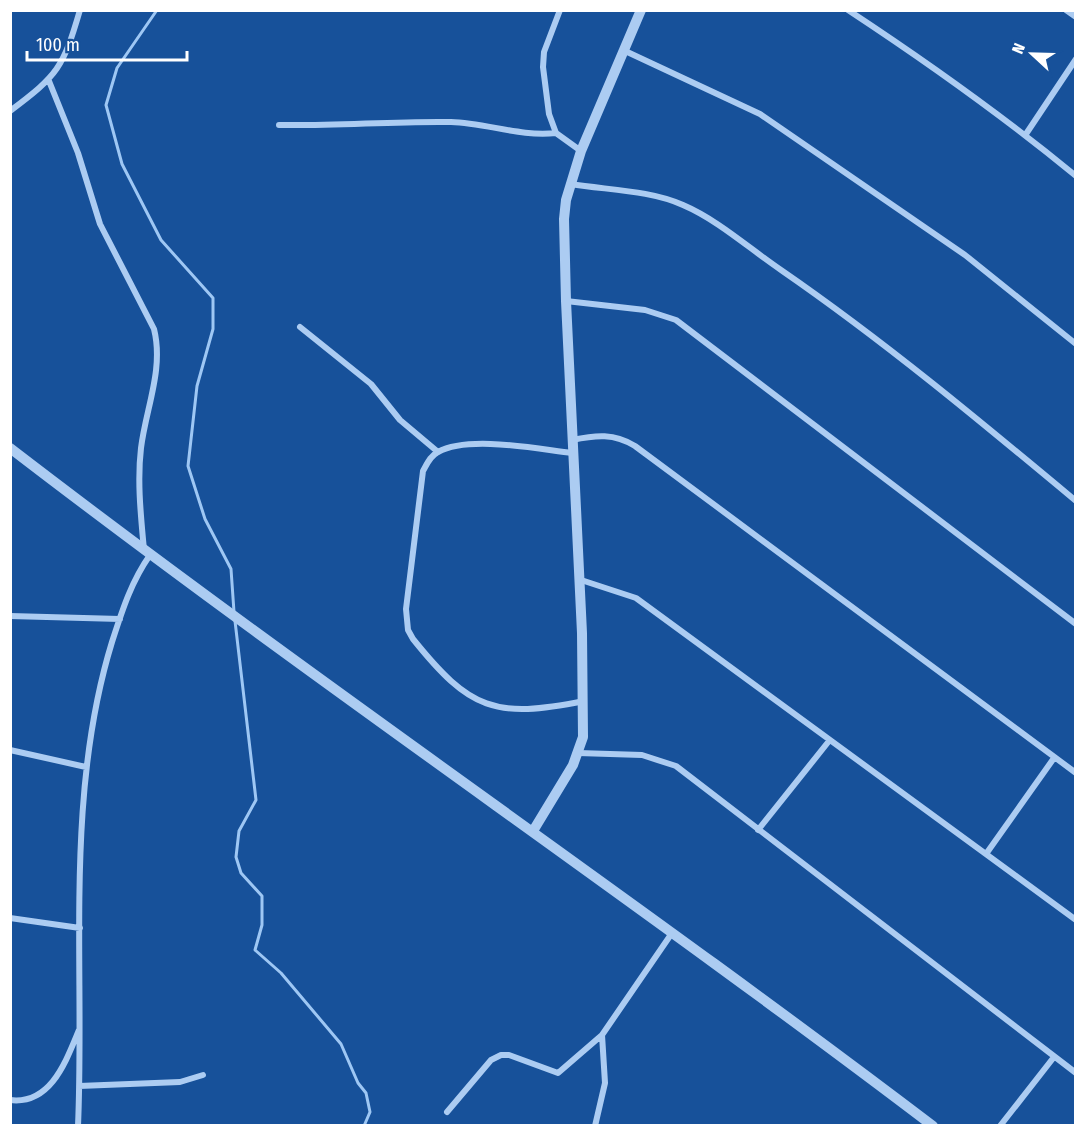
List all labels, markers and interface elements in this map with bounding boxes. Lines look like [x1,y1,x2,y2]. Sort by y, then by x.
scale bar [27,24,188,62]
north arrow [1002,24,1062,84]
text: 100 m [36,34,80,56]
text: N [1008,41,1029,57]

